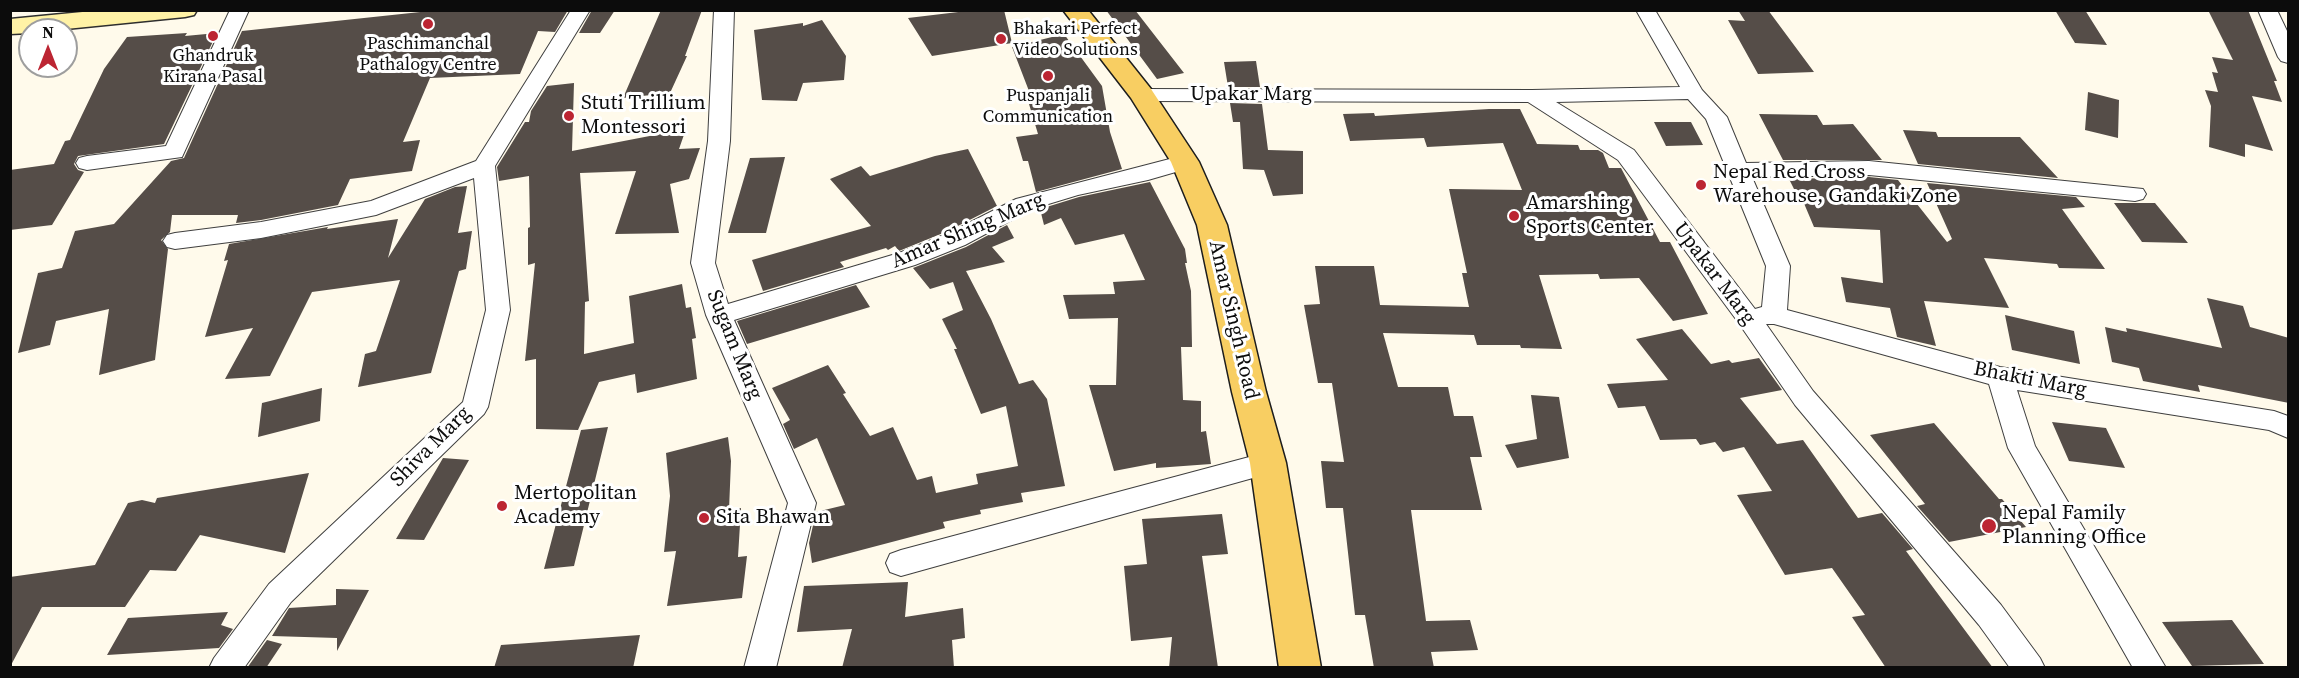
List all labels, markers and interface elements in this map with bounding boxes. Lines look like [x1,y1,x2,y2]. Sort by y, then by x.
marker: Paschimanchal Pathalogy Centre [421,17,435,31]
north arrow [18,18,78,78]
place label: Bhakari Perfect Video Solutions [1013,18,1138,60]
text: N [42,21,54,43]
marker: Ghandruk Kirana Pasal [206,29,220,43]
marker: Bhakari Perfect Video Solutions [994,32,1008,46]
place label: Paschimanchal Pathalogy Centre [359,33,497,76]
place label: Ghandruk Kirana Pasal [163,45,263,88]
marker: Puspanjali Communication [1041,69,1055,83]
street label: Upakar Marg [1190,82,1312,108]
place label: Puspanjali Communication [983,85,1113,128]
place label: Stuti Trillium Montessori [581,91,706,141]
marker: Stuti Trillium Montessori [562,109,576,123]
place label: Nepal Red Cross Warehouse, Gandaki Zone [1713,160,1957,210]
marker: Nepal Red Cross Warehouse, Gandaki Zone [1694,178,1708,192]
street label: Amar Shing Marg [888,187,1048,275]
place label: Amarshing Sports Center [1526,191,1653,241]
marker: Amarshing Sports Center [1507,209,1521,223]
street label: Upakar Marg [1667,218,1761,330]
street label: Amar Singh Road [1202,238,1264,402]
street label: Sugam Marg [701,286,767,404]
street label: Bhakti Marg [1971,357,2089,403]
street label: Shiva Marg [385,401,477,493]
place label: Mertopolitan Academy [514,481,637,531]
marker: Mertopolitan Academy [495,499,509,513]
place label: Nepal Family Planning Office [2002,501,2146,551]
place label: Sita Bhawan [716,505,830,531]
marker: Sita Bhawan [697,511,711,525]
marker: Nepal Family Planning Office [1980,517,1998,535]

